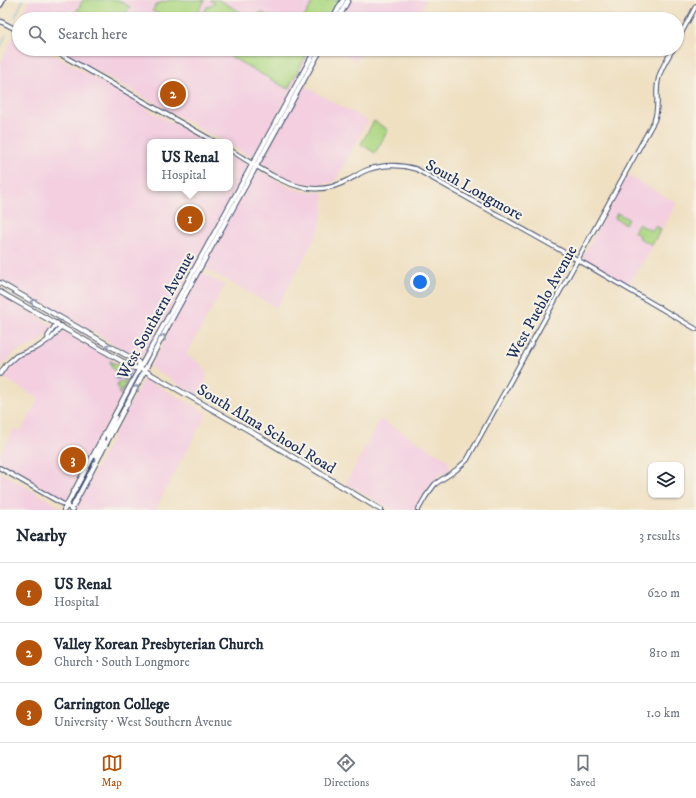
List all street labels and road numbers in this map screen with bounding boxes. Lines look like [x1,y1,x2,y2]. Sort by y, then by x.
street label: South Longmore [422,155,527,225]
street label: West Pueblo Avenue [502,242,582,364]
street label: West Southern Avenue [112,248,199,383]
street label: South Alma School Road [193,379,340,478]

